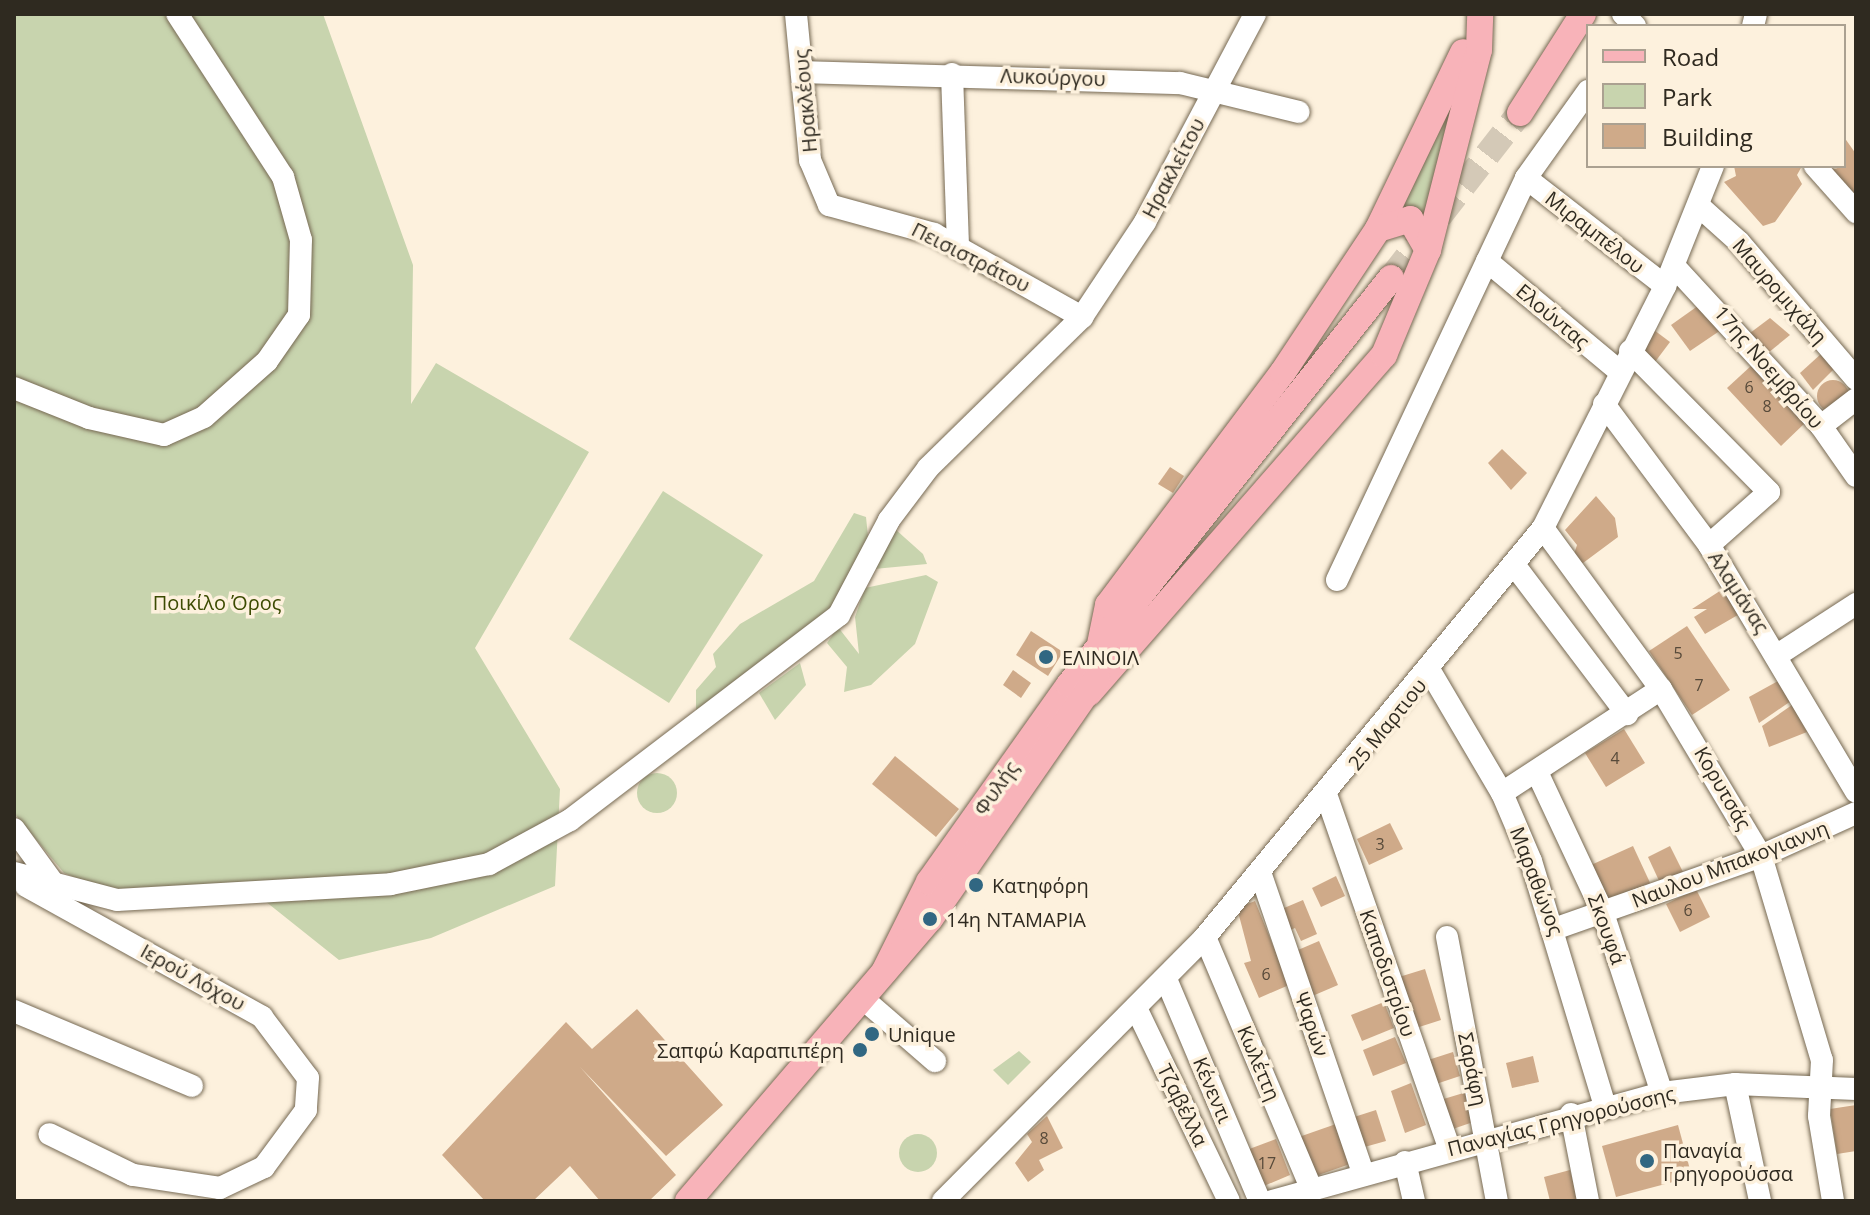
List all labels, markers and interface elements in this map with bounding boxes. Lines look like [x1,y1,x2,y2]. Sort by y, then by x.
legend [1586,24,1846,168]
text: Road [1662,40,1719,73]
street label: Ηρακλέους [789,48,821,154]
street label: Λυκούργου [1000,63,1106,91]
text: Park [1662,80,1712,113]
street label: Ηρακλείτου [1137,114,1209,222]
text: Building [1662,120,1753,153]
street label: Μιραμπέλου [1541,186,1649,278]
street label: Πεισιστράτου [908,217,1034,297]
street label: Μαυρομιχάλη [1728,233,1832,349]
street label: Ελούντας [1512,278,1594,354]
street label: 17ης Νοεμβρίου [1709,301,1829,433]
house number: 6 [1744,377,1754,397]
house number: 8 [1762,396,1772,416]
street label: Αλαμάνας [1704,547,1774,637]
park label: Ποικίλο Όρος [153,590,281,614]
house number: 5 [1673,643,1683,663]
place label: ΕΛΙΝΟΙΛ [1062,645,1139,669]
marker: ΕΛΙΝΟΙΛ [1037,648,1055,666]
street label: 25 Μαρτιου [1343,673,1431,775]
house number: 7 [1694,675,1704,695]
street label: Κορυτσάς [1690,742,1756,834]
house number: 4 [1610,748,1620,768]
street label: Φυλής [969,756,1023,820]
street label: Ναυλου Μπακογιαννη [1628,815,1832,913]
street label: Μαραθώνος [1505,823,1569,939]
house number: 3 [1375,834,1385,854]
place label: Κατηφόρη [992,873,1089,897]
marker: Κατηφόρη [967,876,985,894]
street label: Σκουφά [1583,891,1631,967]
house number: 6 [1683,900,1693,920]
street label: Καποδιστρίου [1355,906,1421,1040]
place label: 14η ΝΤΑΜΑΡΙΑ [946,907,1086,931]
marker: 14η ΝΤΑΜΑΡΙΑ [921,910,939,928]
street label: Ιερού Λόχου [137,938,249,1016]
house number: 6 [1261,964,1271,984]
street label: Ψαρών [1290,989,1334,1059]
place label: Unique [888,1022,956,1046]
street label: Κωλέττη [1232,1022,1286,1104]
marker: Unique [863,1025,881,1043]
street label: Σαράφη [1454,1030,1492,1108]
place label: Σαπφώ Καραπιπέρη [657,1038,844,1062]
marker: Σαπφώ Καραπιπέρη [851,1041,869,1059]
street label: Κένεντι [1188,1053,1238,1127]
street label: Τζαβέλλα [1153,1060,1213,1150]
street label: Παναγίας Γρηγορούσσης [1445,1081,1677,1161]
house number: 8 [1039,1128,1049,1148]
place label: Παναγία Γρηγορούσσα [1663,1138,1793,1185]
marker: Παναγία Γρηγορούσσα [1638,1152,1656,1170]
house number: 17 [1258,1153,1276,1173]

